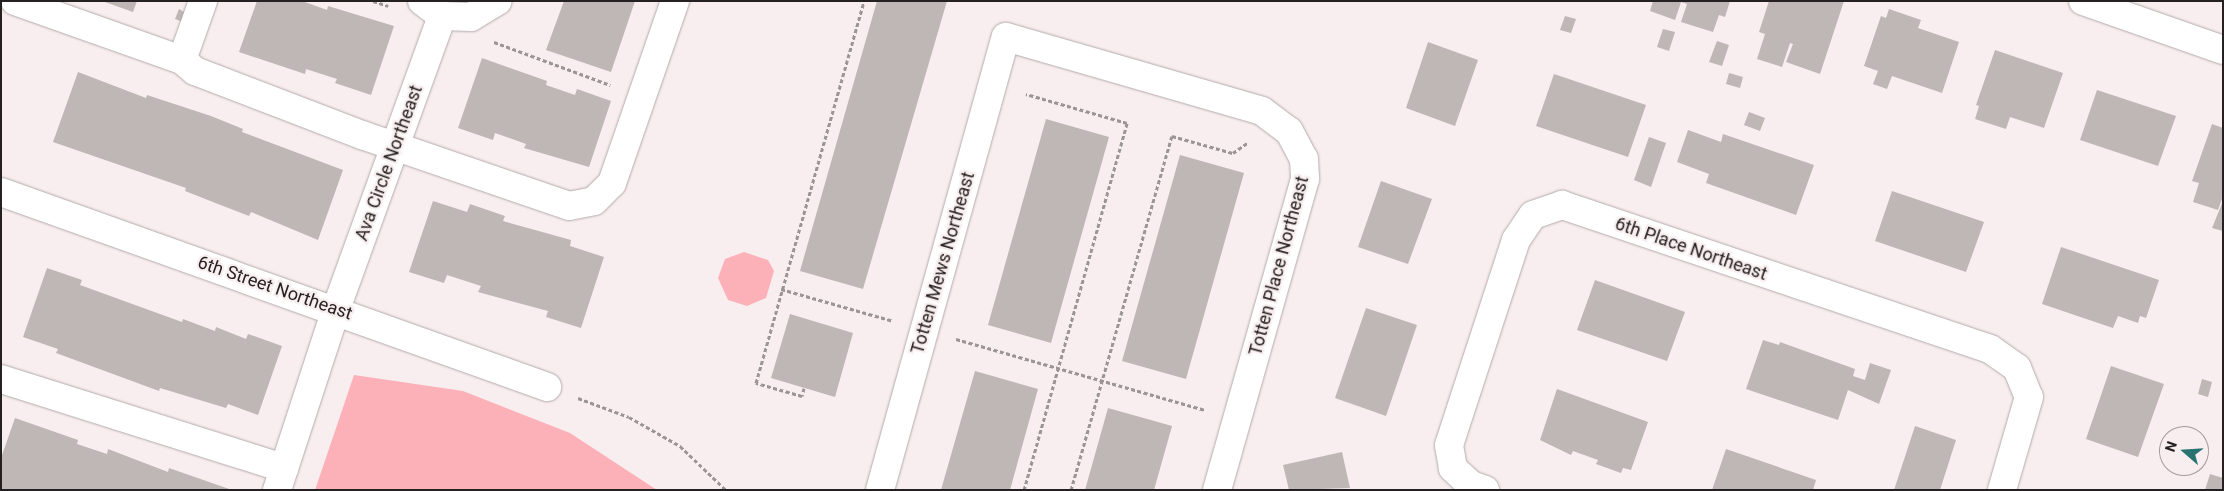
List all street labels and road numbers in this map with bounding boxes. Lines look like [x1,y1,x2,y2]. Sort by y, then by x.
street label: Ava Circle Northeast [351,82,427,244]
street label: Totten Mews Northeast [907,169,979,357]
street label: Totten Place Northeast [1245,174,1313,358]
street label: 6th Place Northeast [1612,213,1770,285]
street label: 6th Street Northeast [195,251,355,325]

